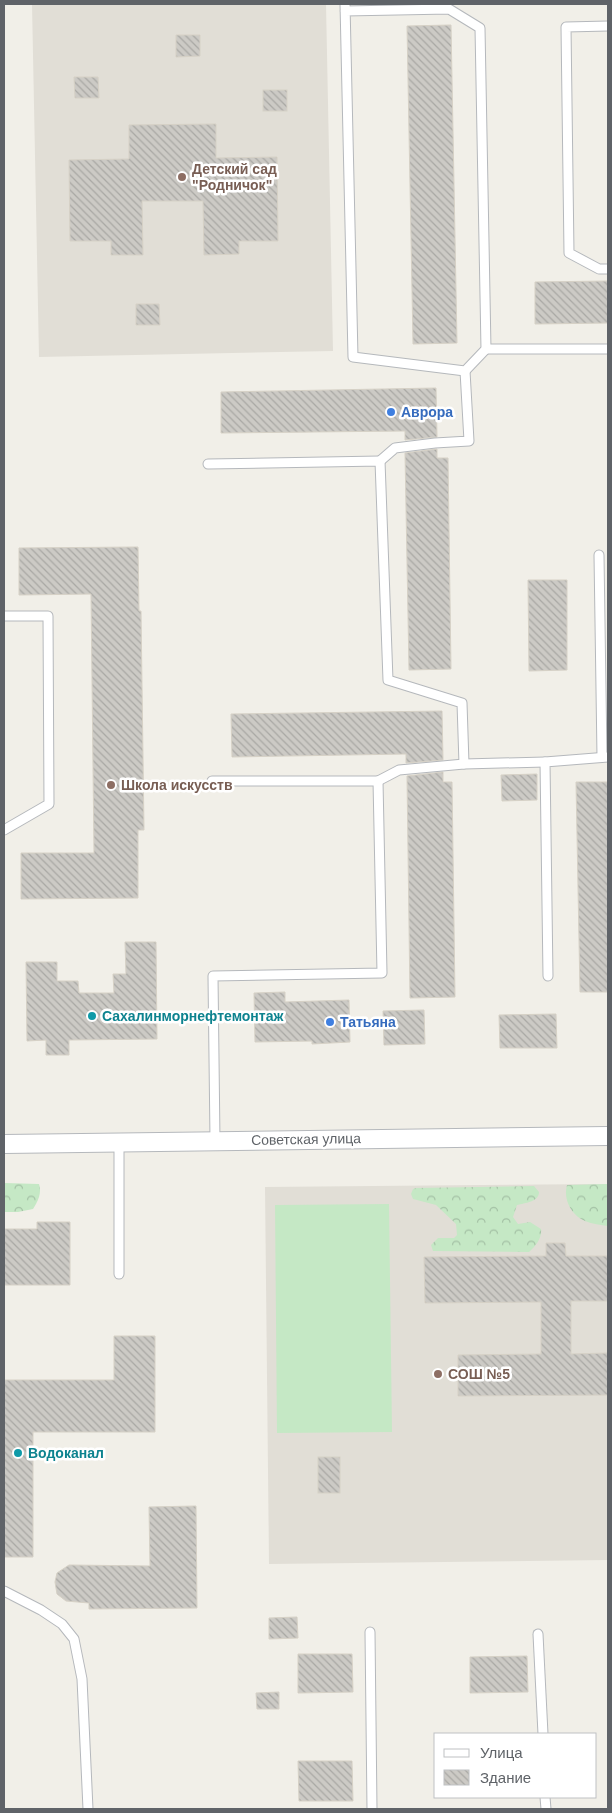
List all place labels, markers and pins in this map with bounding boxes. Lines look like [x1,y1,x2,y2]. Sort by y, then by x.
place label: Детский сад "Родничок" [192,161,277,193]
marker: Детский сад "Родничок" [176,171,188,183]
place label: Аврора [401,404,453,420]
marker: Аврора [385,406,397,418]
place label: Школа искусств [121,777,233,793]
marker: Школа искусств [105,779,117,791]
place label: Сахалинморнефтемонтаж [102,1008,284,1024]
marker: Сахалинморнефтемонтаж [86,1010,98,1022]
place label: Татьяна [340,1014,396,1030]
marker: Татьяна [324,1016,336,1028]
place label: СОШ №5 [448,1366,510,1382]
marker: СОШ №5 [432,1368,444,1380]
place label: Водоканал [28,1445,104,1461]
marker: Водоканал [12,1447,24,1459]

